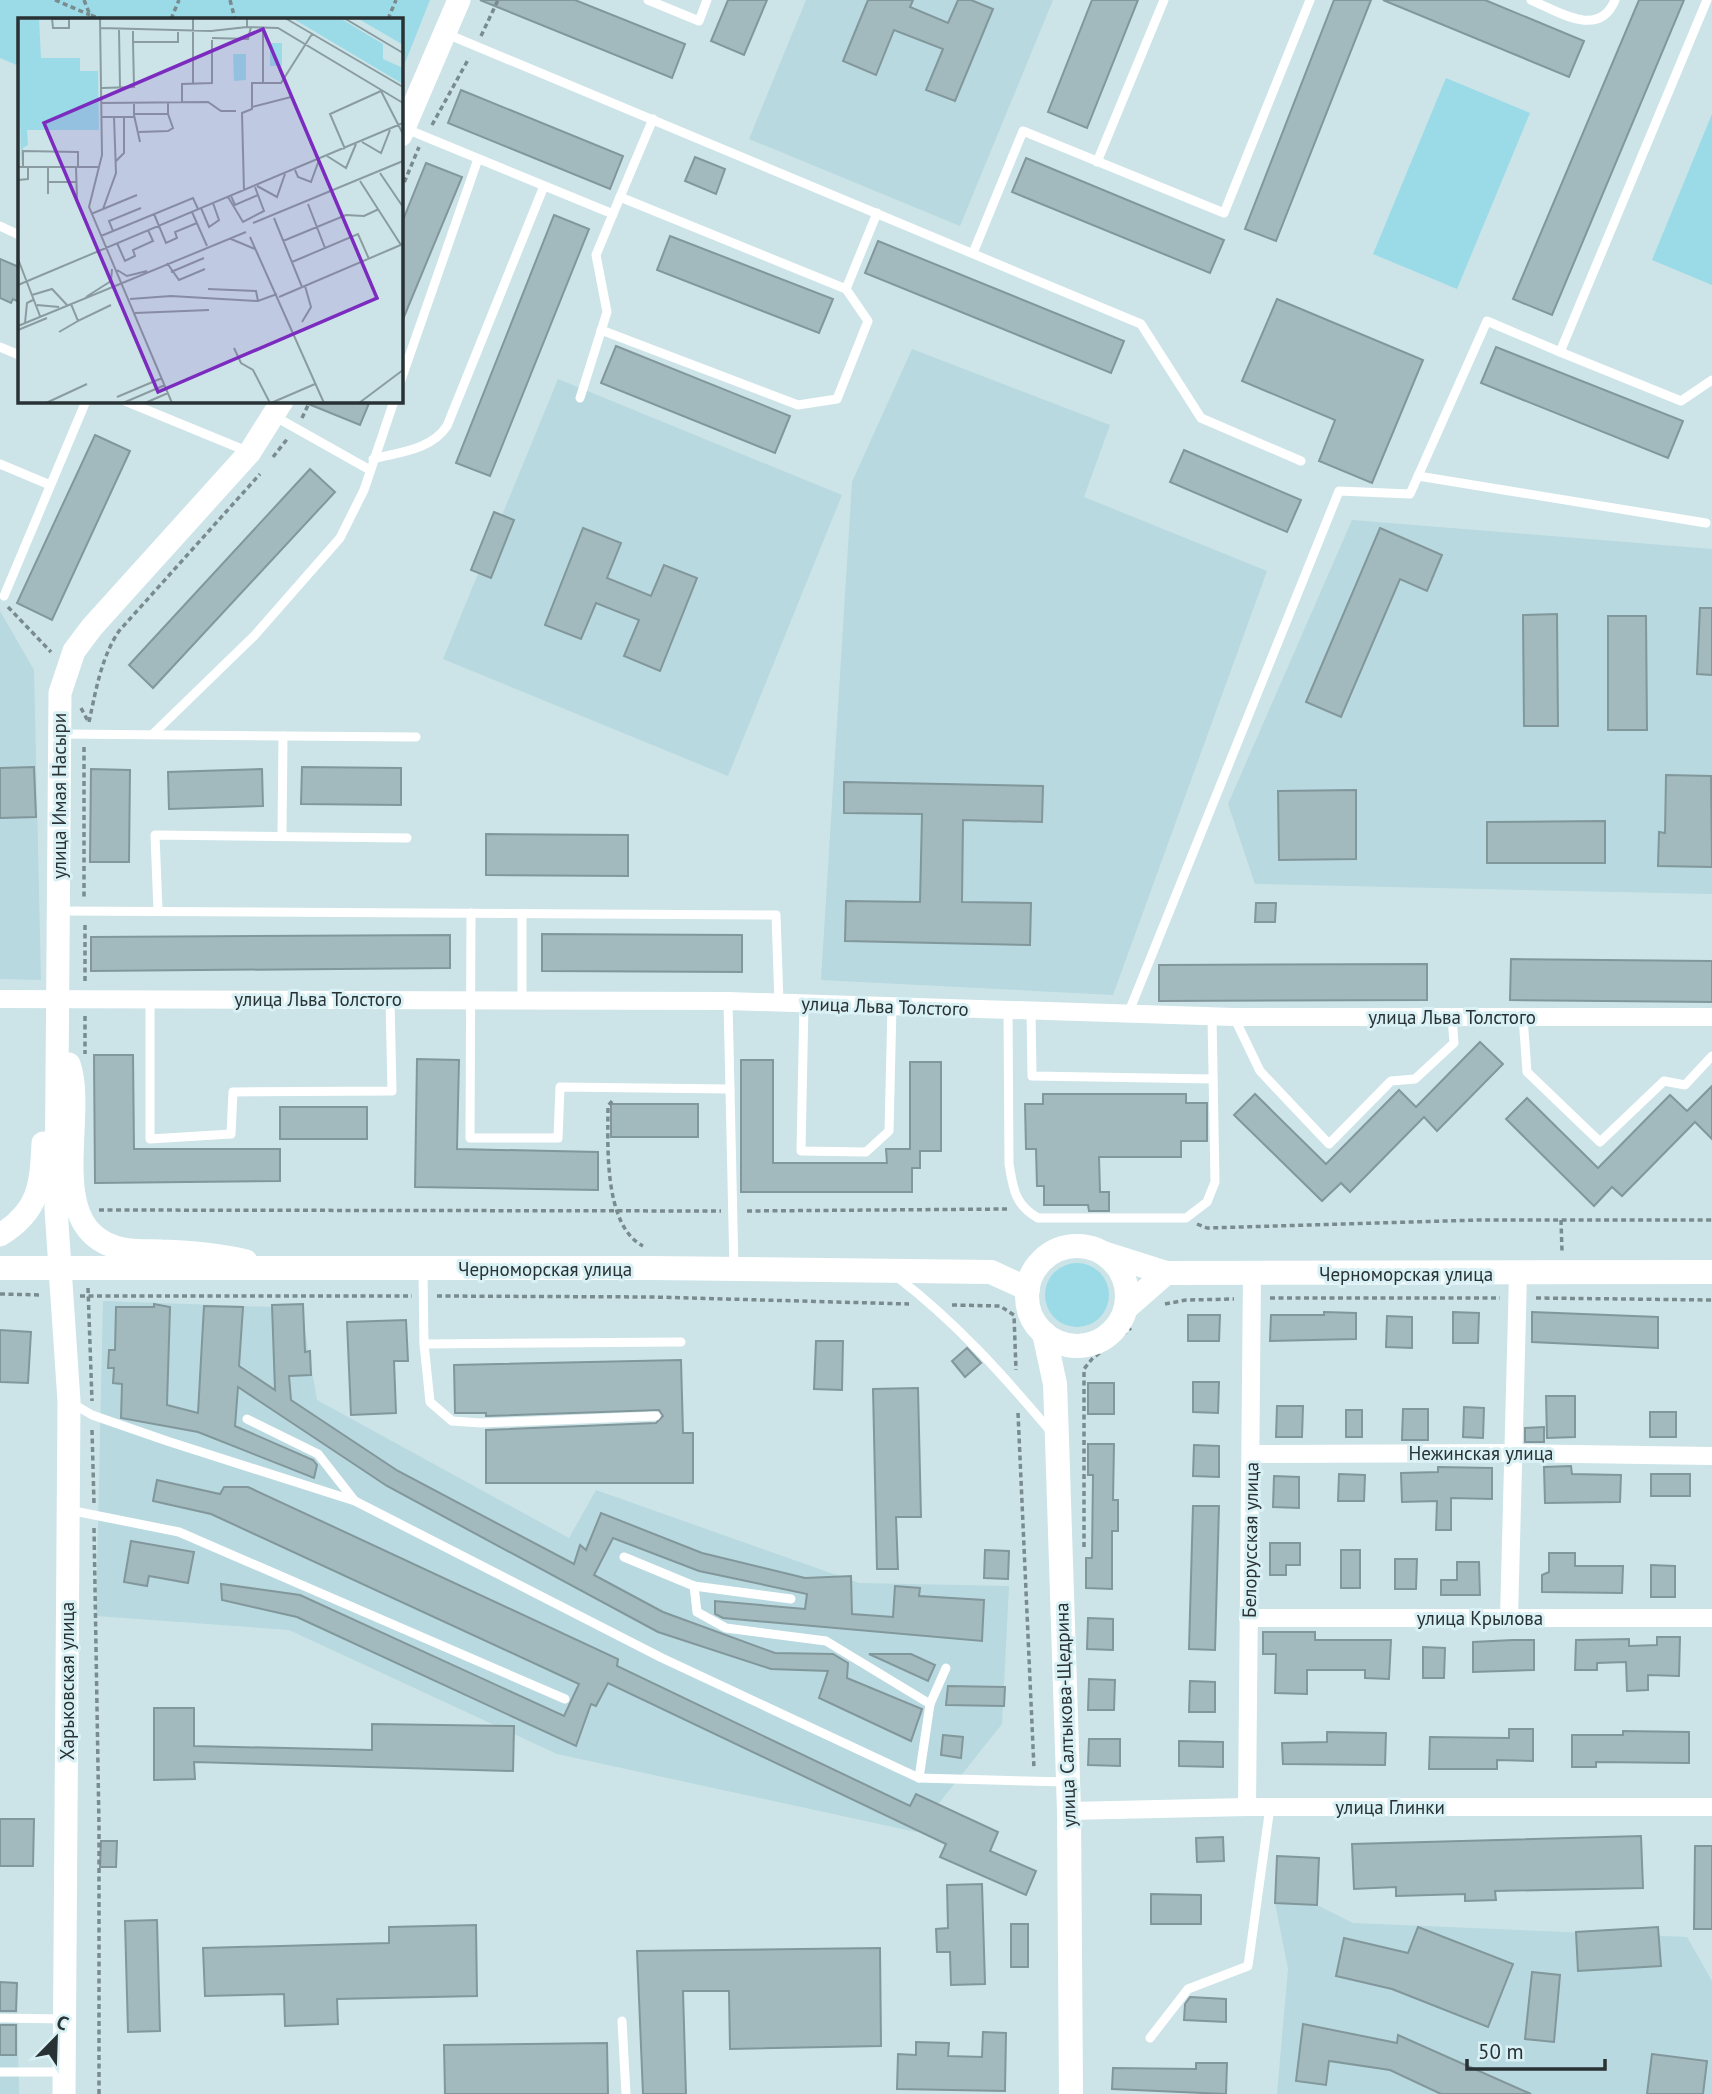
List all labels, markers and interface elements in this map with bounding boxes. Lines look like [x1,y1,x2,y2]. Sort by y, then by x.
inset map [18,18,402,402]
street label: улица Имая Насыри [47,713,71,879]
street label: улица Льва Толстого [234,987,402,1011]
street label: улица Льва Толстого [801,991,969,1021]
street label: улица Льва Толстого [1368,1005,1536,1029]
street label: Черноморская улица [458,1257,632,1281]
street label: Черноморская улица [1319,1262,1493,1286]
street label: Нежинская улица [1409,1441,1554,1465]
street label: Белорусская улица [1237,1462,1263,1618]
street label: Харьковская улица [55,1602,79,1760]
street label: улица Салтыкова-Щедрина [1049,1602,1081,1828]
street label: улица Крылова [1417,1606,1543,1630]
street label: улица Глинки [1335,1795,1445,1819]
north arrow [21,2003,91,2073]
text: С [53,2009,73,2036]
scale bar [1467,2028,1605,2072]
text: 50 m [1478,2038,1524,2065]

